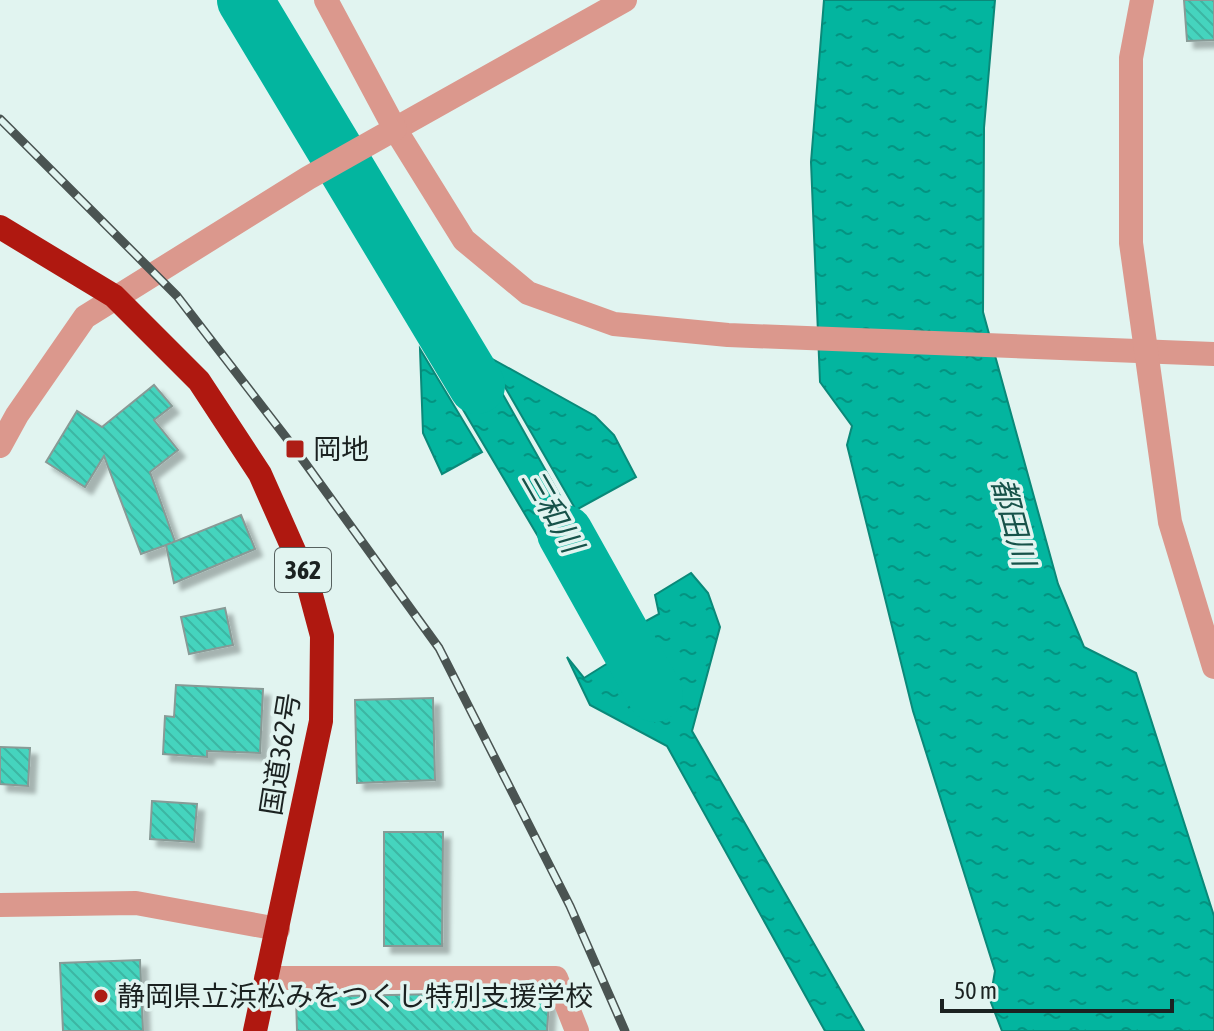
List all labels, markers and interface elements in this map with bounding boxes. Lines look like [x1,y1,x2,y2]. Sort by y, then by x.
place label: 岡地 [313,433,369,465]
marker: 岡地 [284,438,306,460]
water label: 三和川 [516,463,592,561]
water label: 都田川 [986,474,1043,573]
road number: 362 [275,548,331,592]
street label: 国道362号 [255,691,305,817]
scale bar [942,963,1172,1013]
text: 50 m [954,977,997,1004]
place label: 静岡県立浜松みをつくし特別支援学校 [117,980,593,1012]
marker: 静岡県立浜松みをつくし特別支援学校 [92,987,110,1005]

